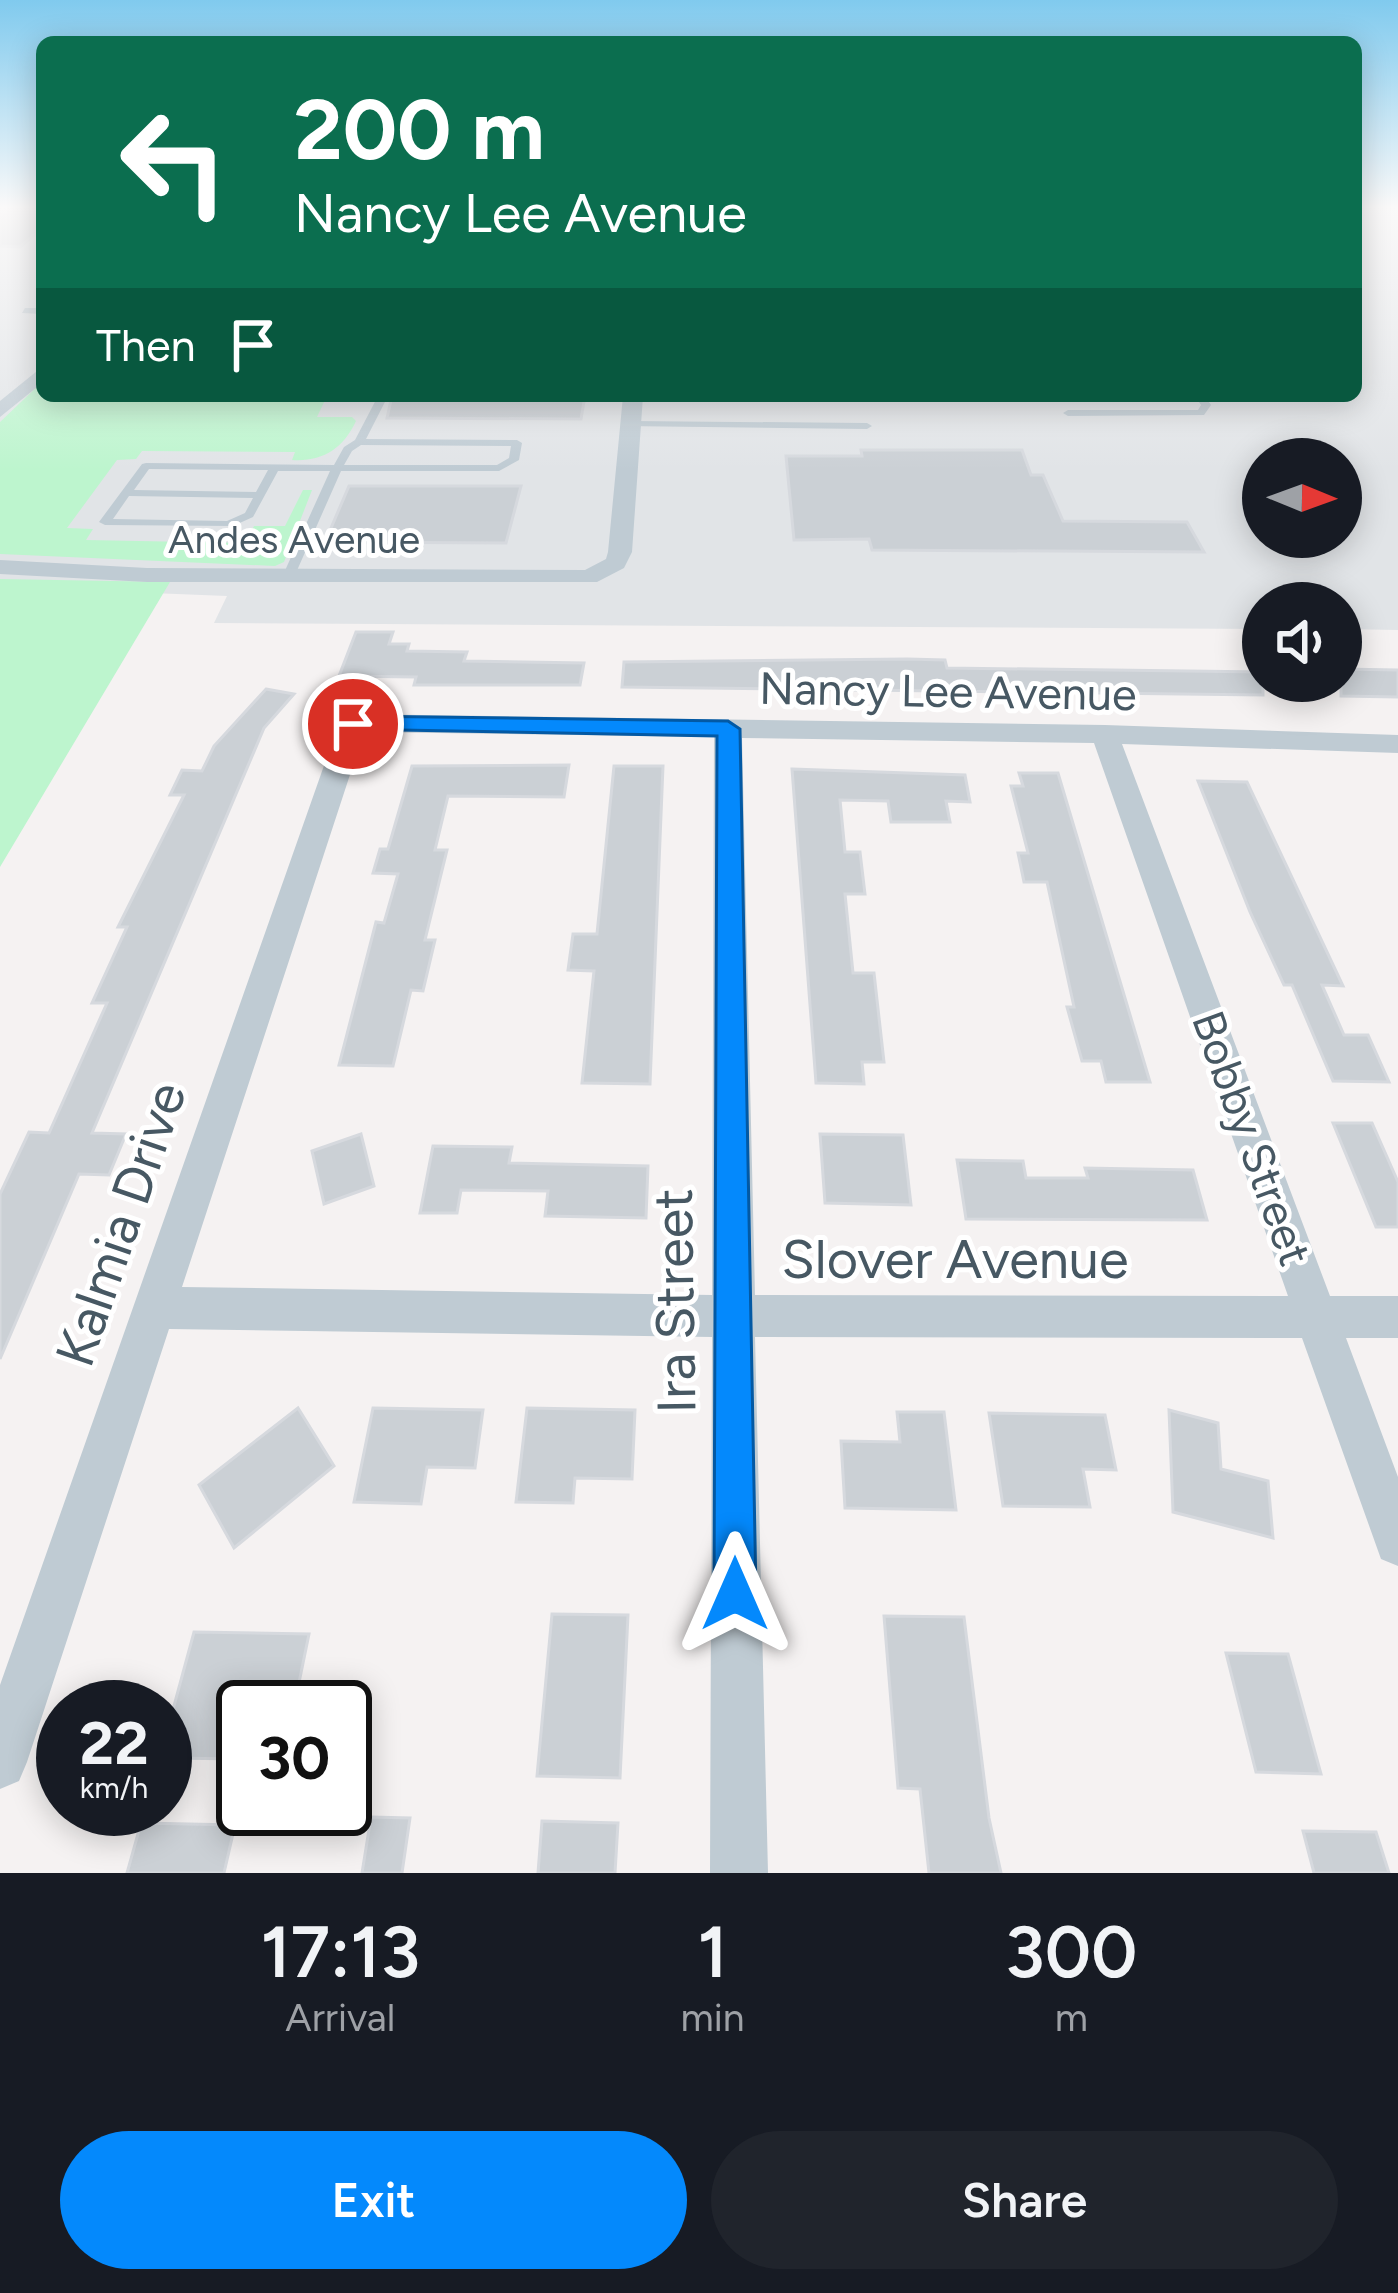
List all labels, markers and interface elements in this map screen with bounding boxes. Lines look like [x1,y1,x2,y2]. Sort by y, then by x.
text: 200 m [294,79,545,180]
icon: left [96,84,252,240]
text: Nancy Lee Avenue [294,181,747,246]
icon: arrive [220,312,286,378]
text: Then [96,318,196,372]
north arrow [1242,438,1362,558]
map controls [1242,438,1362,702]
street label: Andes Avenue [168,516,420,563]
button: sound [1242,582,1362,702]
street label: Nancy Lee Avenue [759,661,1137,721]
pin [302,673,404,775]
icon: arrive [320,691,386,757]
street label: Bobby Street [1181,1004,1323,1272]
street label: Kalmia Drive [42,1073,200,1375]
street label: Ira Street [641,1188,709,1414]
street label: Slover Avenue [782,1227,1128,1292]
position arrow [672,1531,798,1657]
speed limit sign: 30 [216,1680,372,1836]
text: 22 [79,1707,149,1779]
text: km/h [80,1769,148,1806]
text: 17:13 [260,1909,420,1995]
text: 1 [698,1909,728,1995]
text: 300 [1005,1909,1138,1995]
text: Arrival [285,1994,395,2041]
text: min [681,1994,745,2041]
text: m [1055,1994,1088,2041]
button: Exit [60,2131,687,2269]
button: Share [711,2131,1338,2269]

